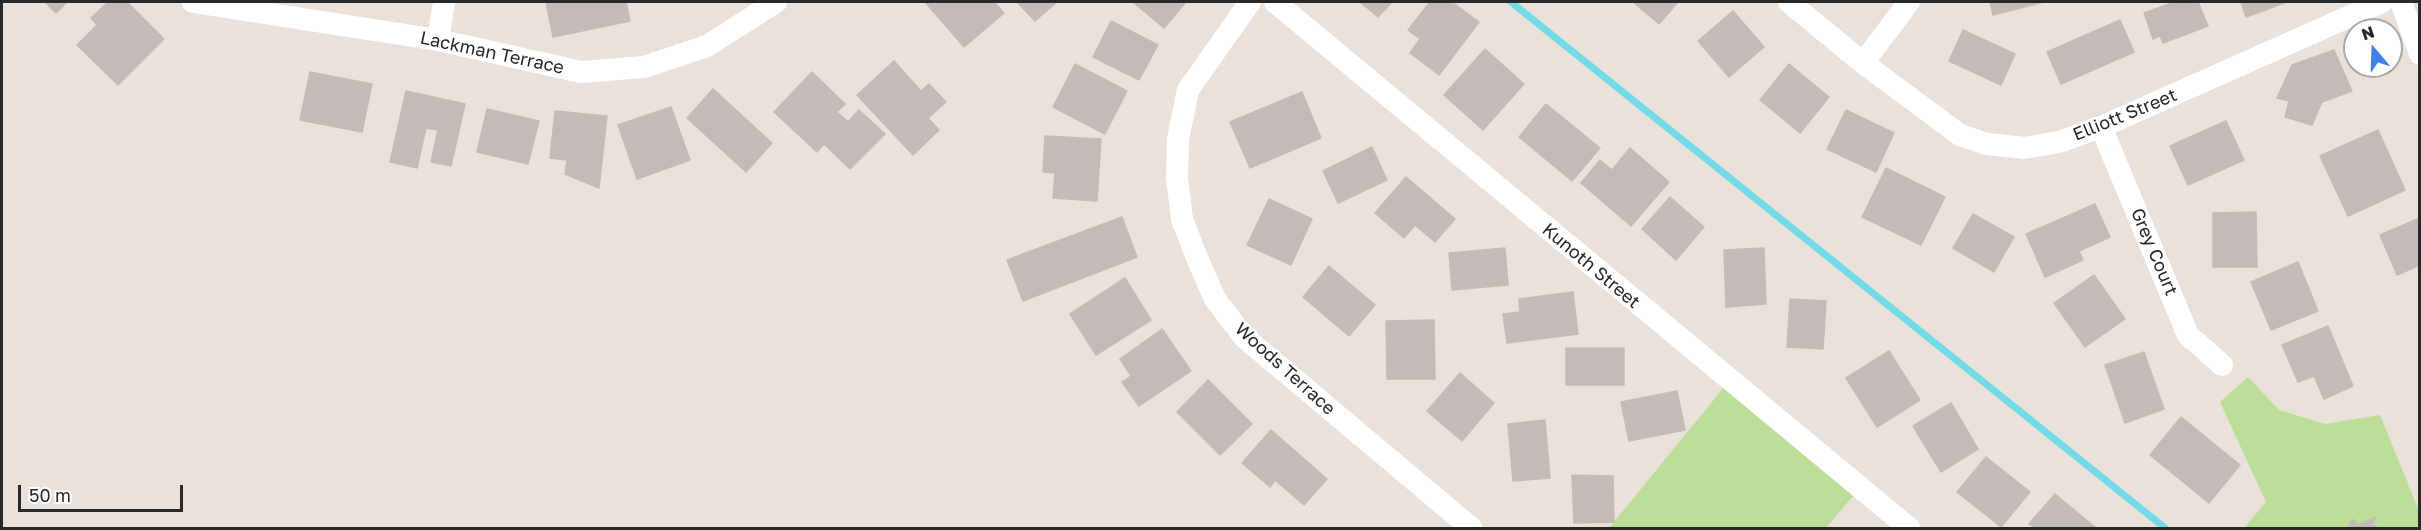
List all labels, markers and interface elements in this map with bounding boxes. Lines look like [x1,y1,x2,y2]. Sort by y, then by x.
north arrow [2343,18,2403,78]
text: N [2359,21,2377,44]
street label: Lackman Terrace [418,27,566,79]
street label: Elliott Street [2070,84,2180,146]
street label: Grey Court [2126,205,2182,299]
street label: Kunoth Street [1538,219,1644,313]
street label: Woods Terrace [1230,318,1340,420]
scale bar [21,473,186,511]
text: 50 m [29,484,71,506]

